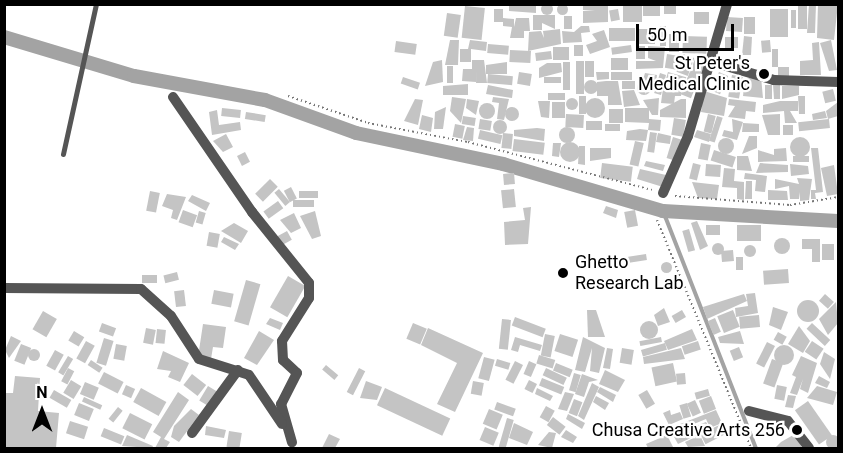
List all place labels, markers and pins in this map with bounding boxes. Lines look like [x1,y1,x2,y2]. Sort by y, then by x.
place label: St Peter's Medical Clinic [638,53,750,96]
marker: St Peter's Medical Clinic [755,65,773,83]
place label: Ghetto Research Lab [575,252,684,294]
marker: Ghetto Research Lab [556,266,570,280]
place label: Chusa Creative Arts 256 [592,419,785,441]
marker: Chusa Creative Arts 256 [790,423,804,437]

